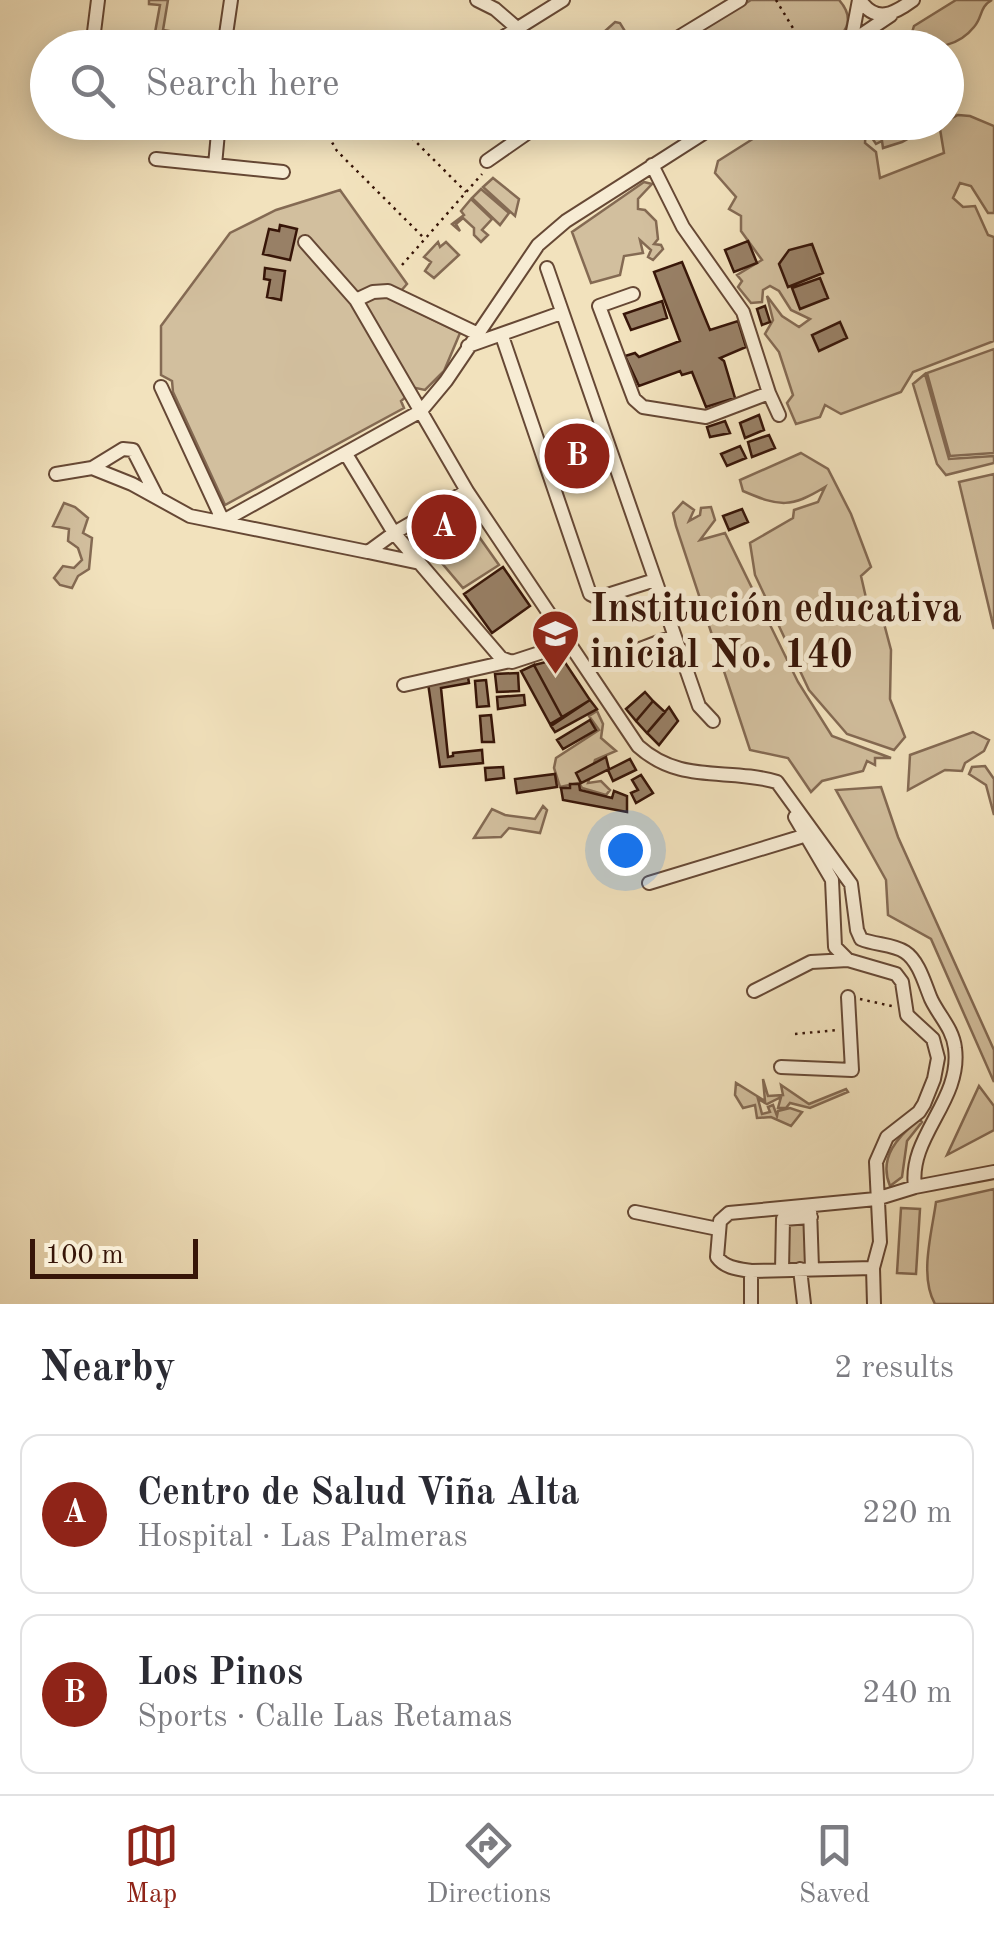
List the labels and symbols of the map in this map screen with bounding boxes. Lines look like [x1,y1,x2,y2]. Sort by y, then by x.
pin: B [544,418,610,494]
pin: A [412,490,476,564]
place label: Institución educativa inicial No. 140 [590,591,962,677]
school or university icon: Institución educativa inicial No. 140 [529,608,581,676]
your location [600,825,651,876]
scale bar [30,1234,198,1278]

